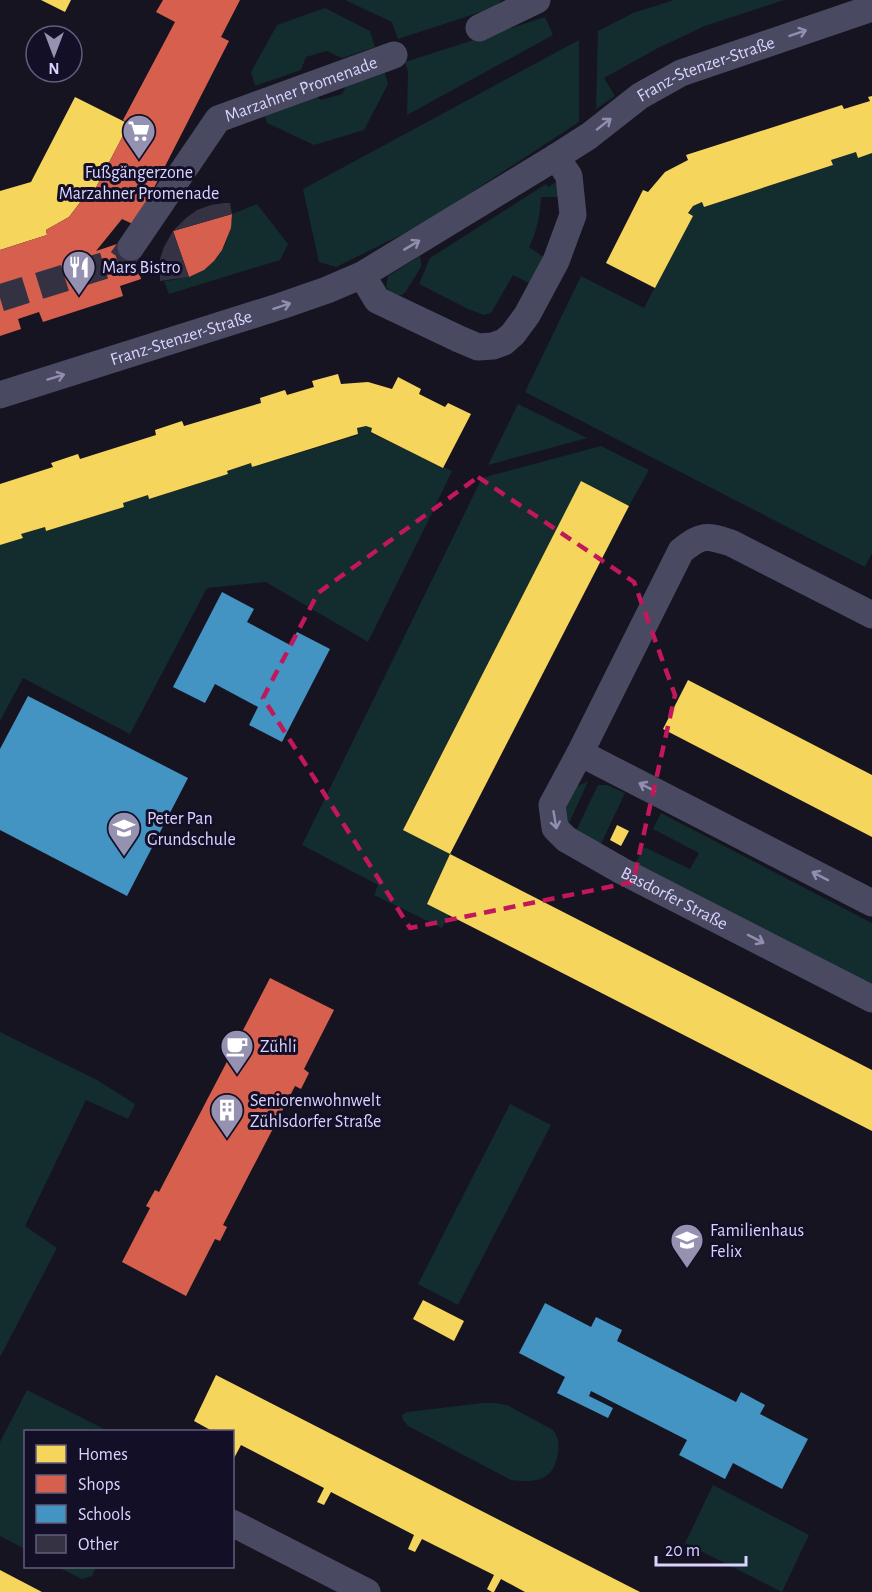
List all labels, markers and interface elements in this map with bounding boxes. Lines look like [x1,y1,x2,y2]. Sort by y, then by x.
north arrow [24,24,84,84]
one-way arrow [788,27,807,38]
street label: Franz-Stenzer-Straße [634,34,777,106]
street label: Marzahner Promenade [223,54,380,126]
text: N [48,60,60,76]
supermarket icon: Fußgängerzone Marzahner Promenade [121,113,157,160]
one-way arrow [596,117,612,130]
place label: Fußgängerzone Marzahner Promenade [59,164,219,203]
one-way arrow [403,239,420,251]
restaurant icon: Mars Bistro [61,249,97,296]
place label: Mars Bistro [102,259,181,277]
one-way arrow [272,300,291,311]
street label: Franz-Stenzer-Straße [108,308,254,369]
one-way arrow [46,371,65,382]
one-way arrow [638,781,656,792]
school or university icon: Peter Pan Grundschule [106,810,142,857]
place label: Peter Pan Grundschule [147,810,236,849]
one-way arrow [549,810,560,829]
street label: Basdorfer Straße [618,864,730,933]
one-way arrow [812,870,829,882]
one-way arrow [746,934,764,946]
cafe icon: Zühli [219,1028,255,1075]
place label: Zühli [260,1038,297,1056]
building icon: Seniorenwohnwelt Zühlsdorfer Straße [209,1092,245,1139]
place label: Seniorenwohnwelt Zühlsdorfer Straße [250,1092,381,1131]
school or university icon: Familienhaus Felix [669,1222,705,1269]
place label: Familienhaus Felix [710,1222,804,1261]
legend [24,1430,234,1568]
text: Homes [78,1446,128,1464]
text: Shops [78,1476,120,1494]
text: Schools [78,1506,131,1524]
scale bar [656,1529,746,1567]
text: Other [78,1536,119,1554]
text: 20 m [665,1542,700,1560]

